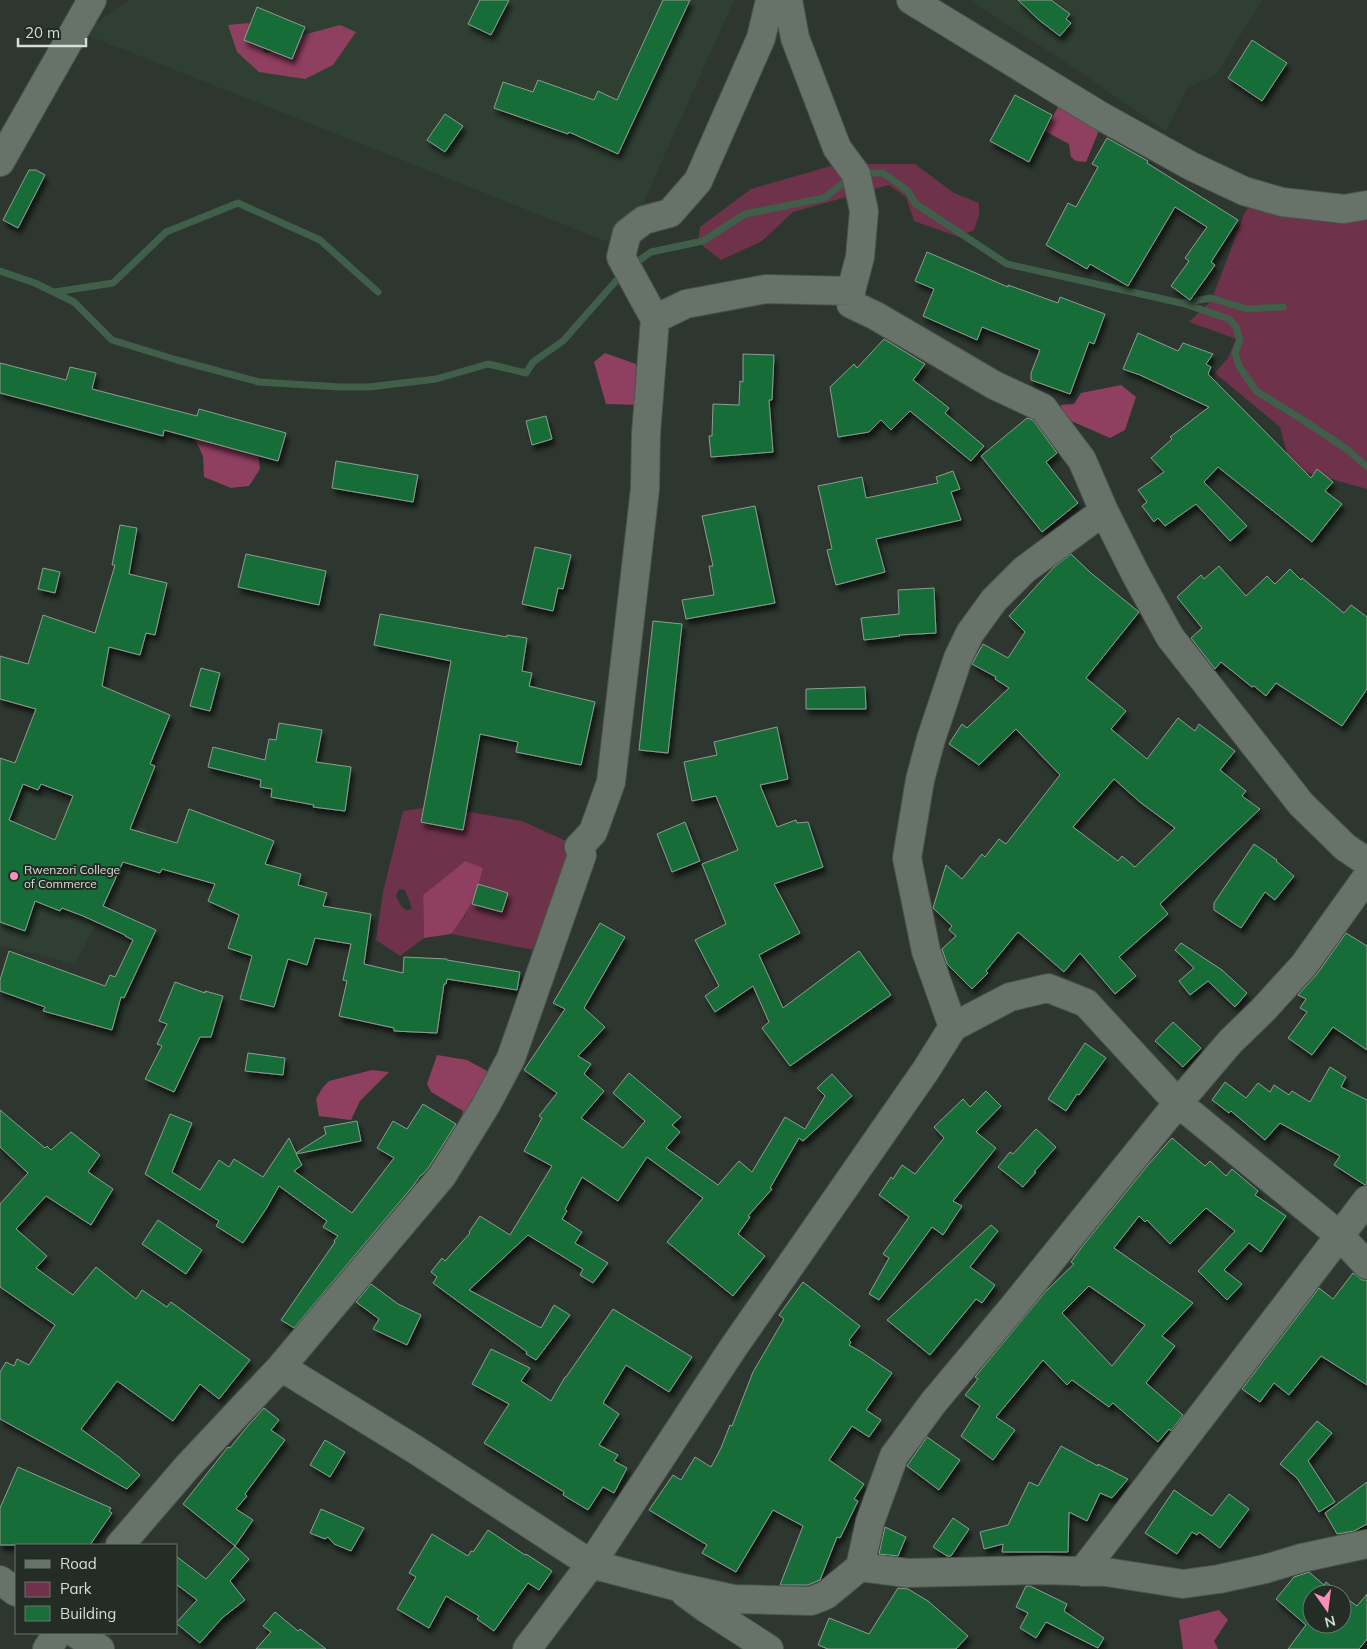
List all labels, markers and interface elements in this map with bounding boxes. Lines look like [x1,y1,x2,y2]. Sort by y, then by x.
scale bar [18,15,85,47]
text: 20 m [25,23,60,42]
place label: Rwenzori College of Commerce [24,862,120,891]
marker: Rwenzori College of Commerce [8,870,20,882]
legend [15,1544,178,1634]
text: Road [60,1554,97,1573]
text: Park [60,1579,92,1598]
north arrow [1302,1584,1352,1634]
text: Building [60,1604,116,1623]
text: N [1323,1612,1337,1632]

